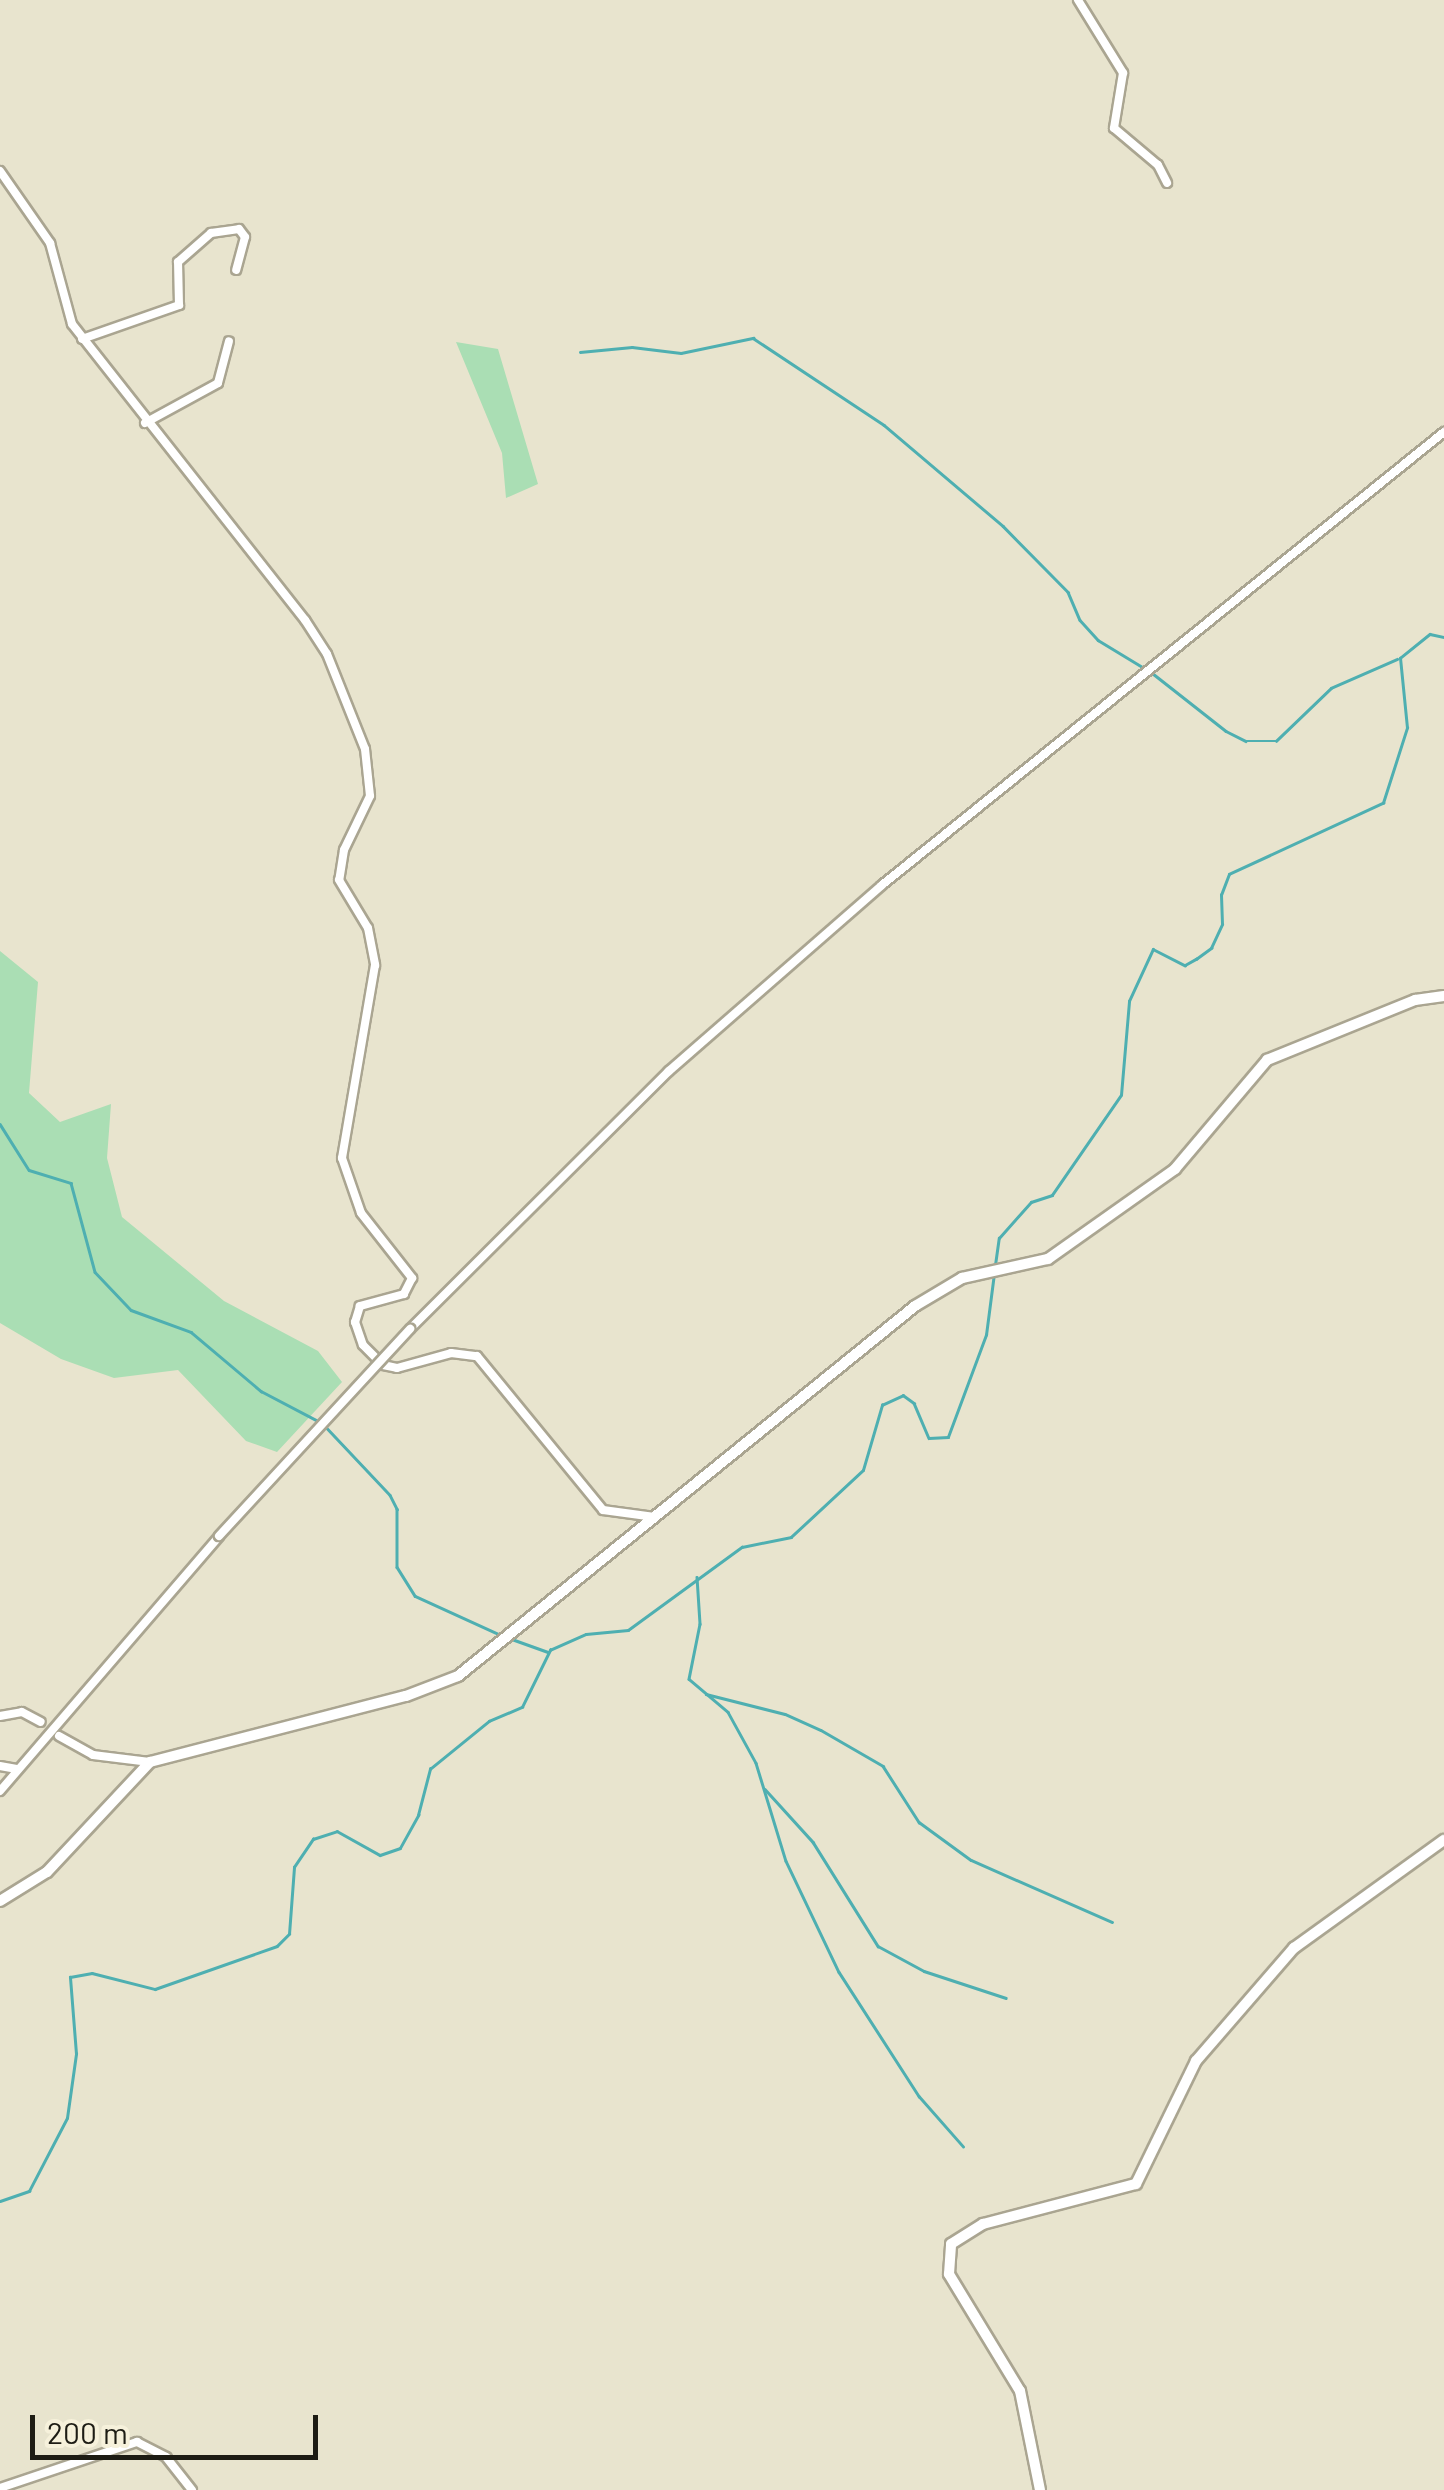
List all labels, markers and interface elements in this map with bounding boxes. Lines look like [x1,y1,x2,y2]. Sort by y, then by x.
scale bar [35,2395,322,2457]
text: 200 m [47,2414,128,2450]

